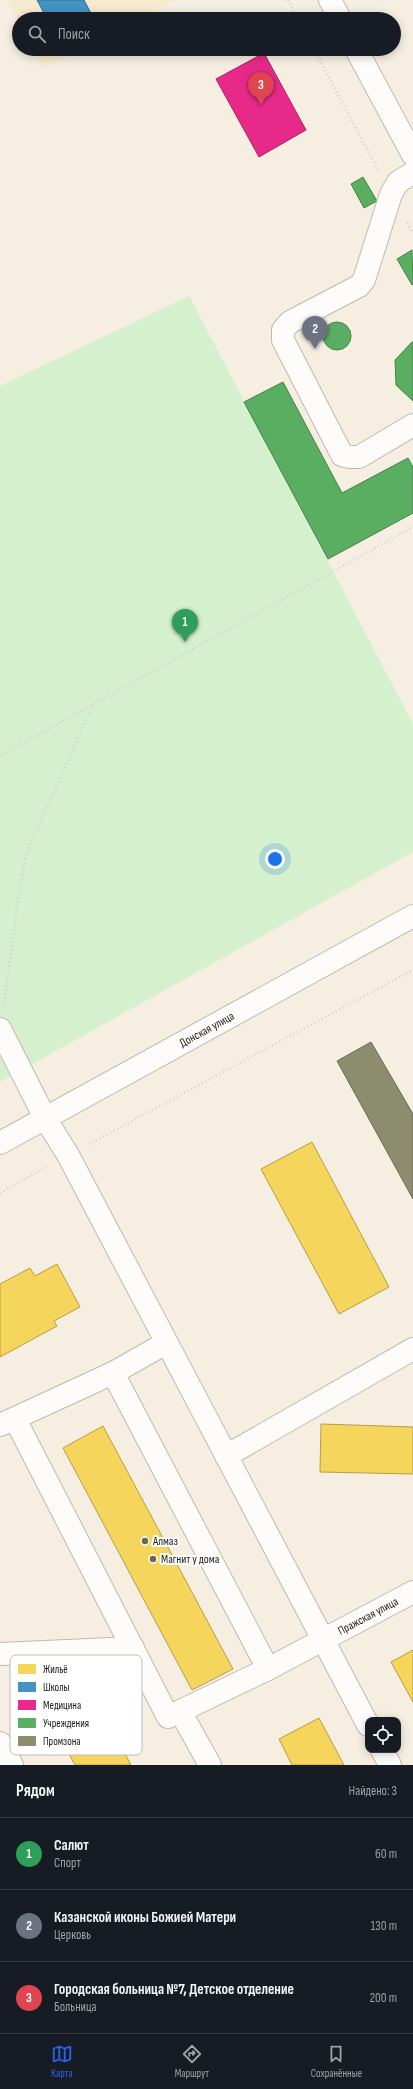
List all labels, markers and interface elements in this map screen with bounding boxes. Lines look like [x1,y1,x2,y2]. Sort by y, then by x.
search box [12,12,401,56]
icon: search [26,23,48,45]
text: Поиск [58,25,90,44]
pin: 3 [248,72,274,105]
pin: 2 [302,316,328,349]
pin: 1 [172,609,198,642]
your location [265,849,285,869]
street label: Донская улица [177,1008,237,1050]
place label: Алмаз [152,1534,178,1549]
marker: Алмаз [140,1536,150,1546]
place label: Магнит у дома [161,1552,220,1567]
marker: Магнит у дома [148,1554,158,1564]
street label: Пражская улица [335,1594,401,1638]
legend [10,1655,142,1755]
text: Жильё [43,1663,68,1676]
text: Школы [43,1681,70,1694]
text: Медицина [43,1699,81,1712]
text: Учреждения [43,1717,89,1730]
map controls [365,1717,401,1753]
button: locate [365,1717,401,1753]
text: Промзона [43,1735,81,1748]
text: Рядом [16,1781,55,1801]
text: Найдено: 3 [349,1783,397,1799]
text: Салют [54,1836,89,1855]
text: 1 [26,1846,32,1862]
text: 60 m [375,1846,397,1862]
text: Спорт [54,1855,81,1871]
text: Казанской иконы Божией Матери [54,1908,236,1927]
text: 2 [26,1918,32,1934]
text: 130 m [371,1918,397,1934]
text: Церковь [54,1927,91,1943]
text: Городская больница №7, Детское отделение [54,1980,294,1999]
text: 3 [26,1990,32,2006]
text: 200 m [370,1990,397,2006]
text: Больница [54,1999,97,2015]
tab: Карта [51,2043,73,2080]
tab: Маршрут [175,2043,209,2080]
tab: Сохранённые [311,2043,362,2080]

